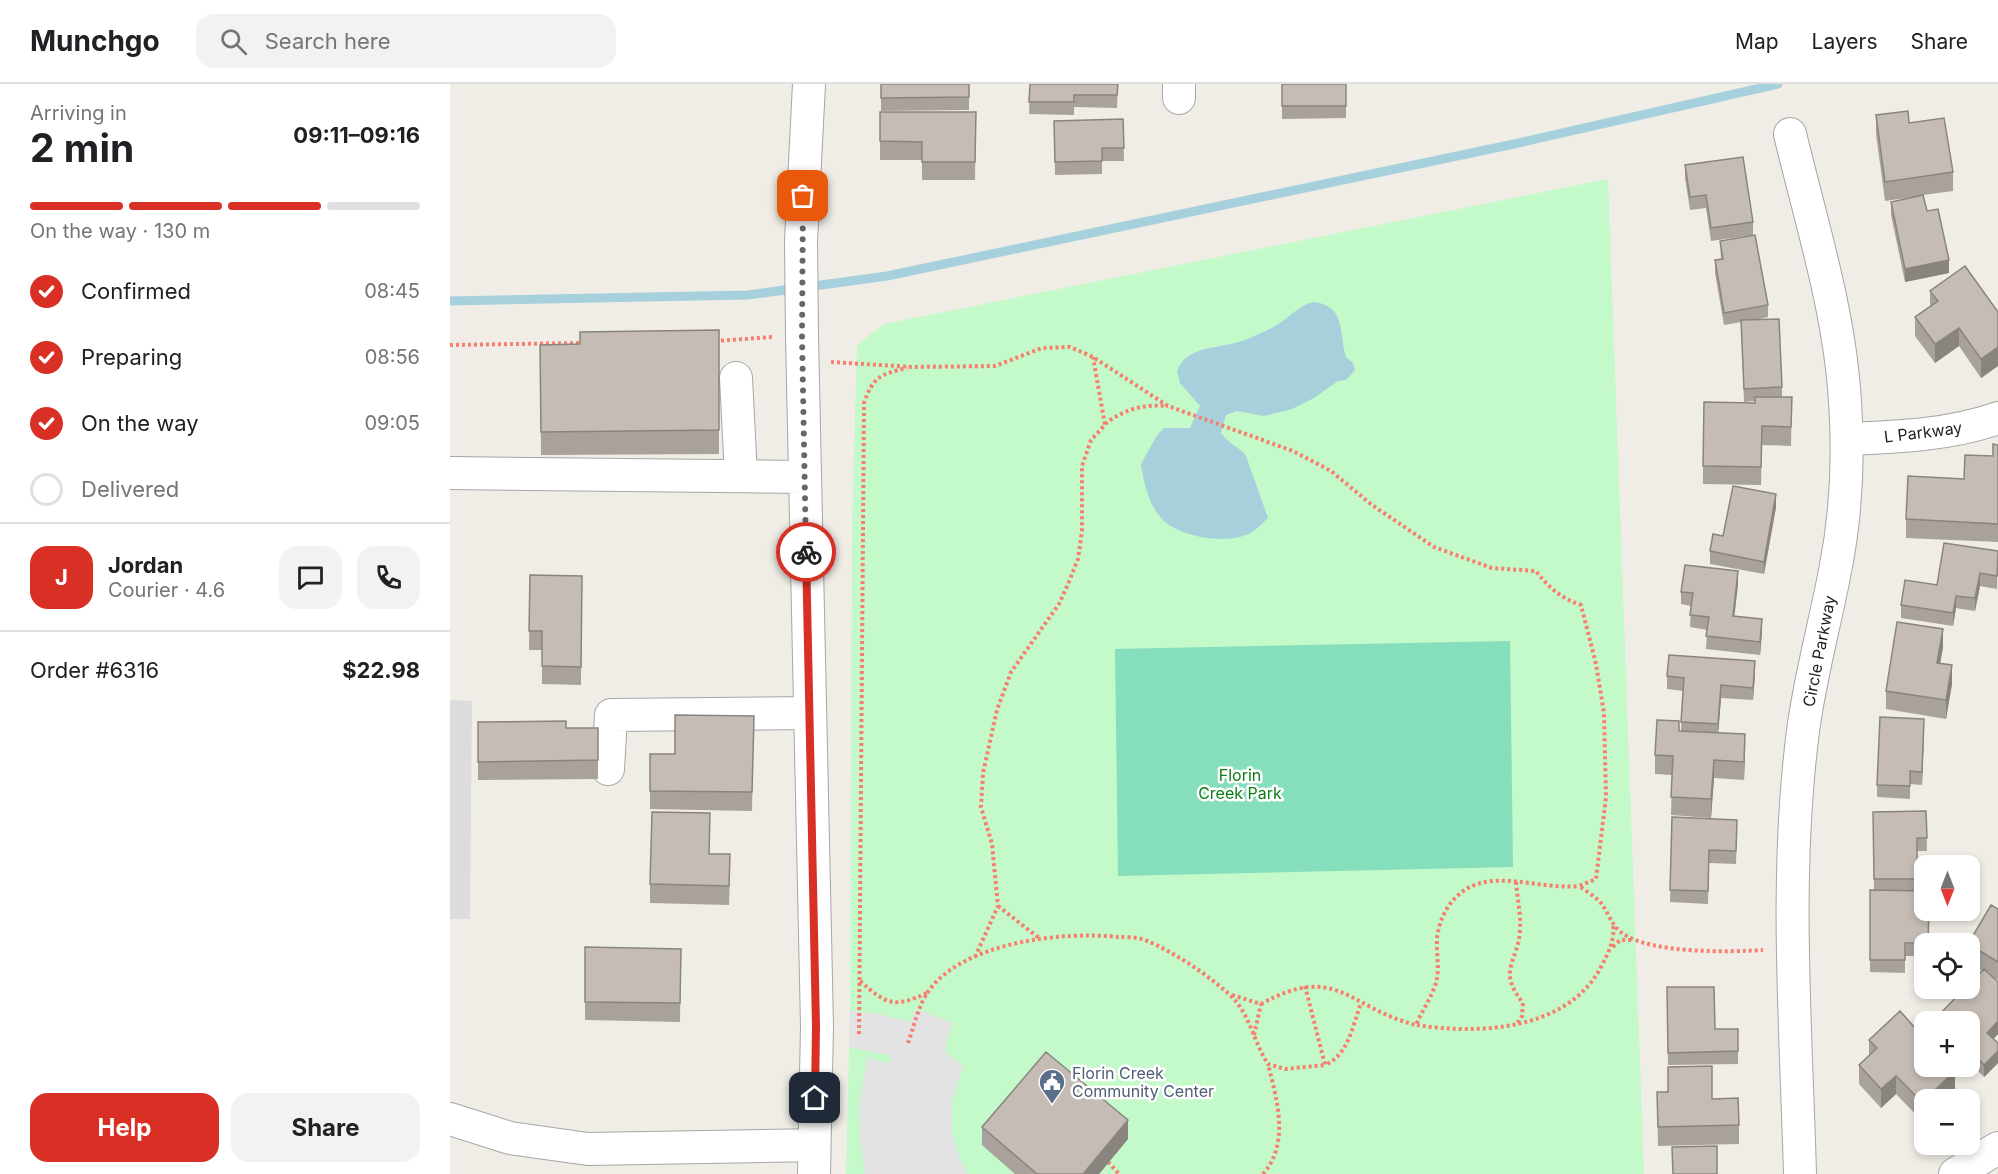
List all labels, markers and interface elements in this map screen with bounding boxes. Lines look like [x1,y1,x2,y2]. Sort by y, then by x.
search box [196,14,616,68]
text: Munchgo [30,24,160,58]
icon: search [217,25,250,58]
text: Search here [265,28,391,54]
text: Map [1735,29,1779,54]
text: Layers [1812,29,1878,54]
text: Share [1911,29,1968,54]
text: Arriving in [30,101,127,125]
text: 09:11–09:16 [293,122,420,148]
text: 2 min [30,124,134,171]
pin [777,170,828,221]
icon: bag [786,179,819,212]
text: On the way · 130 m [30,219,210,243]
icon: check [30,275,63,308]
text: Confirmed [81,278,191,304]
text: 08:45 [364,279,420,303]
icon: check [30,341,63,374]
text: Preparing [81,344,182,370]
text: 08:56 [365,345,420,369]
icon: check [30,407,63,440]
text: On the way [81,410,199,436]
text: 09:05 [364,411,420,435]
street label: L Parkway [1883,417,1963,447]
text: Delivered [81,476,179,502]
courier [776,522,836,582]
icon: bike [790,536,823,569]
button: chat [279,546,342,609]
button: phone [357,546,420,609]
text: Jordan [108,552,183,578]
text: J [55,564,68,590]
text: Courier · 4.6 [108,578,225,602]
street label: Circle Parkway [1798,593,1840,709]
text: Order #6316 [30,657,159,683]
text: $22.98 [342,657,420,683]
park label: Florin Creek Park [1198,765,1282,803]
north arrow [1914,855,1980,921]
map controls [1914,855,1980,1155]
button: locate [1914,933,1980,999]
button: + [1914,1011,1980,1077]
place label: Florin Creek Community Center [1072,1063,1214,1101]
public building icon: Florin Creek Community Center [1037,1067,1067,1105]
pin [789,1072,840,1123]
icon: home [798,1081,831,1114]
button: − [1914,1089,1980,1155]
button: Help [30,1093,219,1162]
button: Share [231,1093,420,1162]

